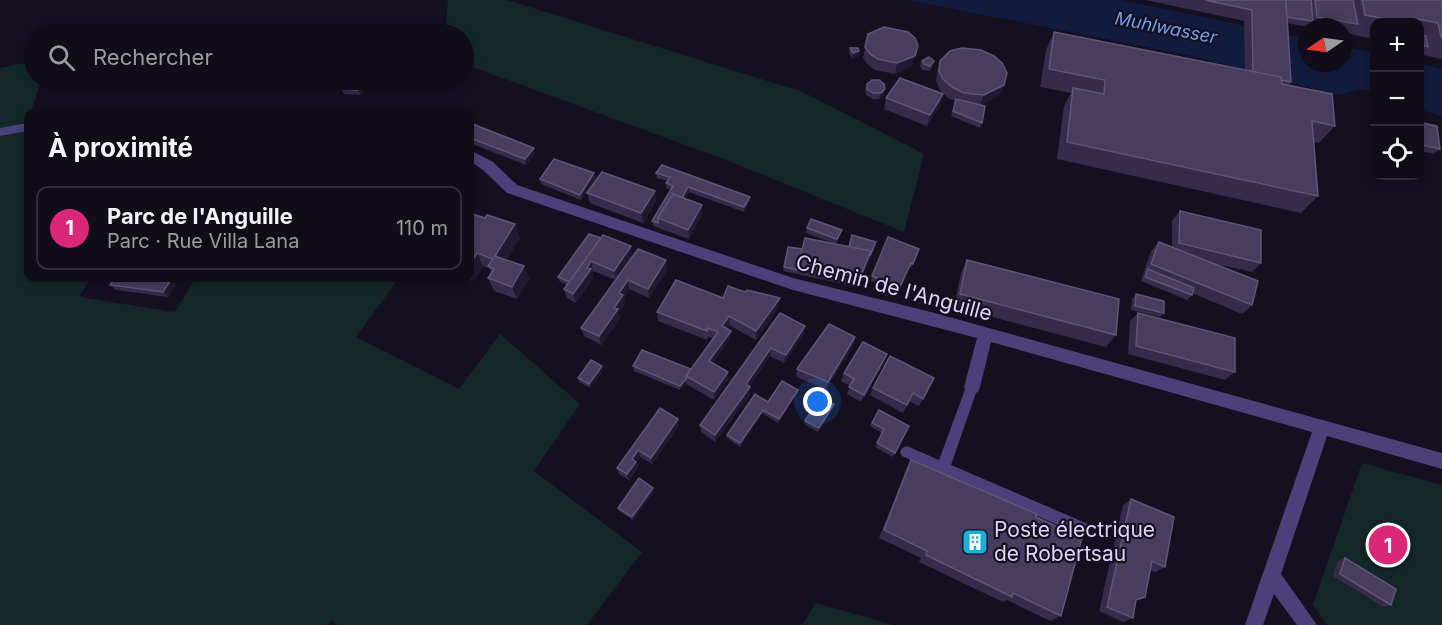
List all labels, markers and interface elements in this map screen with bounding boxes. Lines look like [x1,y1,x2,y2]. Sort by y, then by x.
water label: Muhlwasser [1113,7,1220,48]
north arrow [1298,18,1352,72]
map controls [1370,18,1424,180]
button: + [1370,18,1424,72]
search box [24,24,474,90]
icon: search [45,41,78,74]
text: Rechercher [93,44,213,70]
button: − [1370,72,1424,126]
button: locate [1370,126,1424,180]
text: À proximité [48,132,193,163]
text: Parc de l'Anguille [107,203,293,229]
text: 1 [65,216,74,240]
text: 110 m [396,216,448,240]
text: Parc · Rue Villa Lana [107,229,299,253]
street label: Chemin de l'Anguille [793,249,995,326]
your location [803,387,832,416]
place label: Poste électrique de Robertsau [994,517,1155,566]
pin: 1 [1368,522,1408,568]
building icon: Poste électrique de Robertsau [960,527,990,557]

